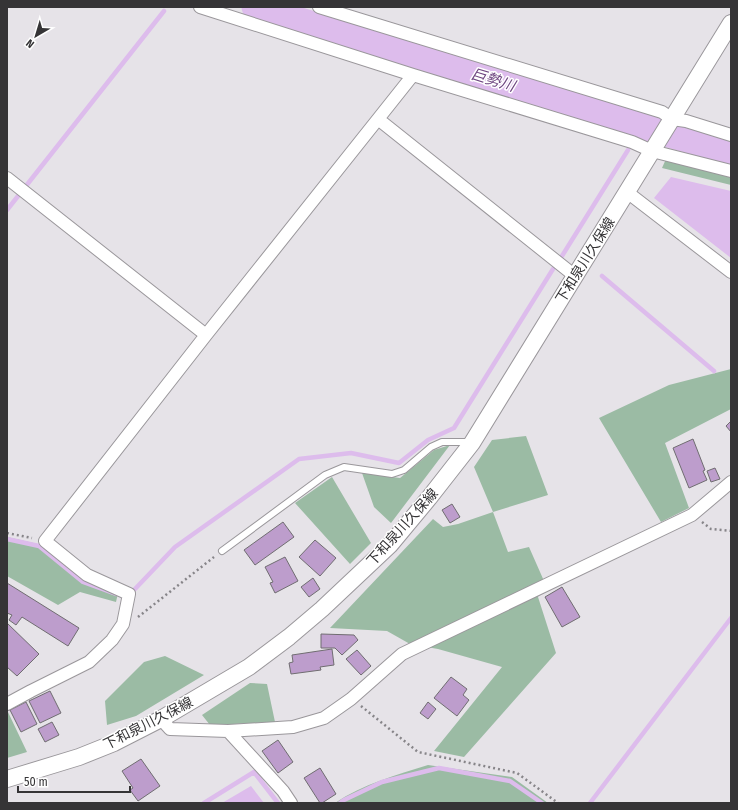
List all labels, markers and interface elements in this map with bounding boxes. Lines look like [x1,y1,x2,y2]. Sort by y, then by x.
north arrow [16,16,56,56]
text: N [24,36,37,51]
water label: 巨勢川 [469,65,519,96]
street label: 下和泉川久保線 [552,214,619,306]
street label: 下和泉川久保線 [363,485,441,569]
street label: 下和泉川久保線 [101,694,196,753]
scale bar [18,768,130,794]
text: 50 m [24,775,48,789]

